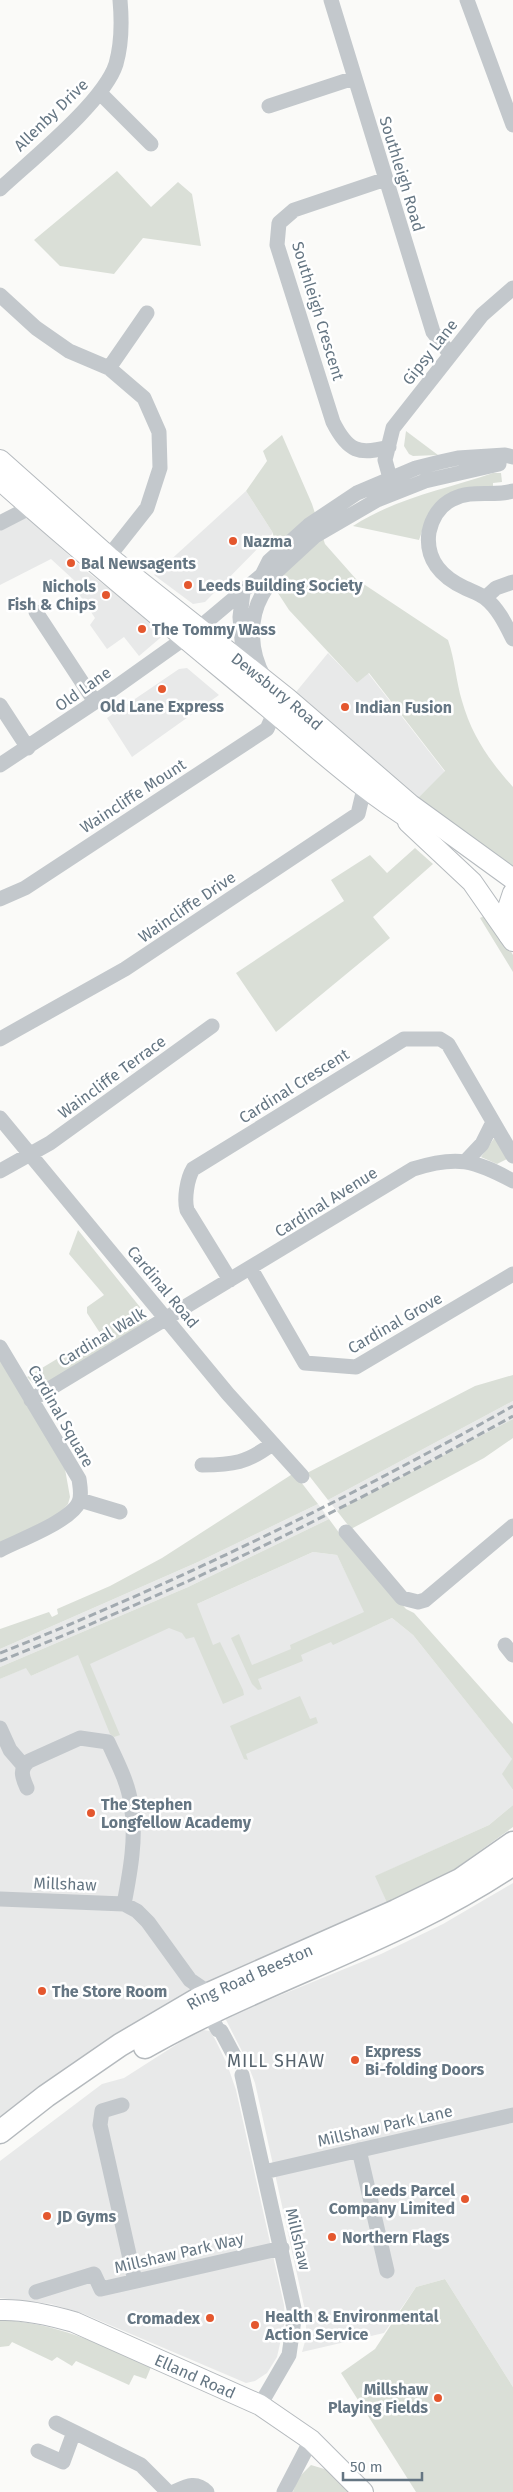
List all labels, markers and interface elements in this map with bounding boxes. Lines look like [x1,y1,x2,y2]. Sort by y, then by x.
street label: Allenby Drive [10,75,92,155]
street label: Southleigh Road [375,114,429,234]
street label: Southleigh Crescent [288,239,348,383]
street label: Gipsy Lane [398,315,462,389]
place label: Nazma [243,532,292,551]
marker: Nazma [227,535,239,547]
place label: Bal Newsagents [81,554,196,573]
marker: Bal Newsagents [65,557,77,569]
place label: Leeds Building Society [198,576,363,595]
place label: Nichols Fish & Chips [7,577,96,614]
marker: Leeds Building Society [182,579,194,591]
marker: Nichols Fish & Chips [100,589,112,601]
place label: The Tommy Wass [152,620,276,639]
marker: The Tommy Wass [136,623,148,635]
street label: Dewsbury Road [228,648,327,734]
street label: Old Lane [51,663,115,715]
marker: Old Lane Express [156,683,168,695]
place label: Old Lane Express [100,697,224,716]
place label: Indian Fusion [355,698,452,717]
marker: Indian Fusion [339,701,351,713]
street label: Waincliffe Mount [77,755,190,837]
street label: Waincliffe Drive [135,867,239,947]
street label: Waincliffe Terrace [54,1032,170,1122]
street label: Cardinal Crescent [236,1044,353,1127]
street label: Cardinal Avenue [271,1163,381,1241]
street label: Cardinal Road [123,1242,203,1332]
street label: Cardinal Grove [344,1288,446,1358]
street label: Cardinal Walk [55,1303,150,1370]
street label: Cardinal Square [24,1362,98,1470]
place label: The Stephen Longfellow Academy [101,1795,252,1832]
marker: The Stephen Longfellow Academy [85,1807,97,1819]
street label: Millshaw [33,1873,97,1895]
street label: Ring Road Beeston [183,1940,315,2013]
place label: The Store Room [52,1982,167,2001]
marker: The Store Room [36,1985,48,1997]
place label: Express Bi-folding Doors [365,2042,484,2079]
district label: MILL SHAW [227,2050,325,2072]
marker: Express Bi-folding Doors [349,2054,361,2066]
street label: Millshaw Park Lane [316,2101,454,2151]
place label: Leeds Parcel Company Limited [329,2181,455,2218]
marker: Leeds Parcel Company Limited [459,2193,471,2205]
street label: Millshaw [282,2206,314,2272]
place label: JD Gyms [56,2207,116,2226]
marker: JD Gyms [41,2210,53,2222]
place label: Northern Flags [342,2228,450,2247]
street label: Millshaw Park Way [112,2229,246,2277]
marker: Northern Flags [326,2231,338,2243]
place label: Health & Environmental Action Service [264,2307,439,2344]
place label: Cromadex [127,2309,201,2328]
marker: Cromadex [204,2312,216,2324]
marker: Health & Environmental Action Service [249,2319,261,2331]
street label: Elland Road [152,2350,239,2402]
place label: Millshaw Playing Fields [328,2380,428,2417]
marker: Millshaw Playing Fields [432,2392,444,2404]
scale bar [343,2450,422,2482]
text: 50 m [350,2458,383,2476]

